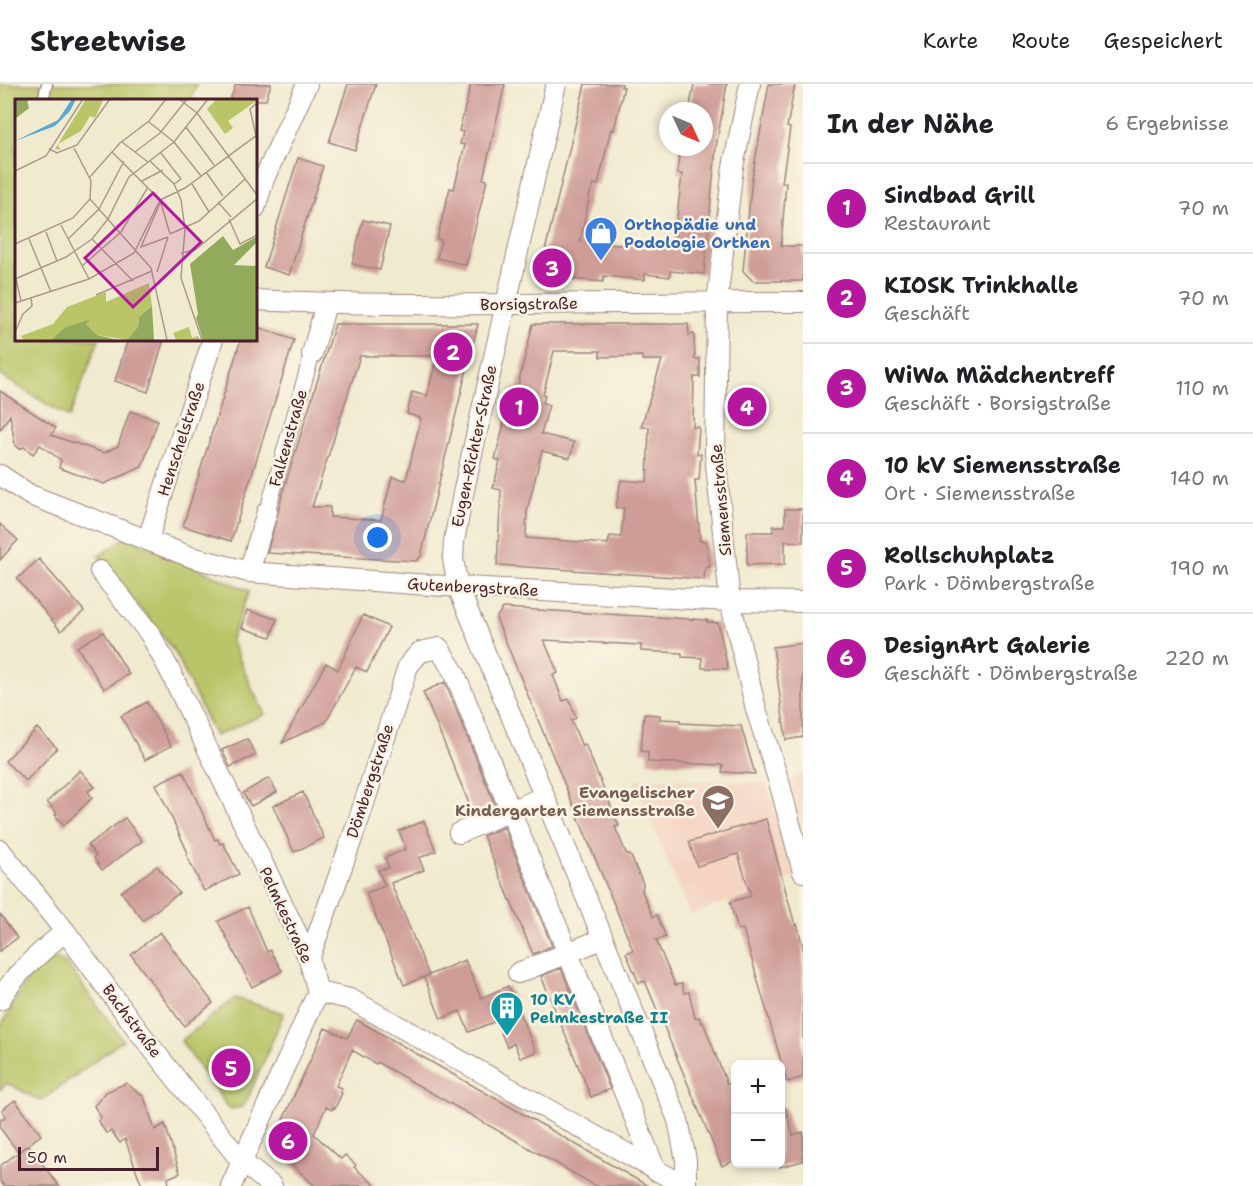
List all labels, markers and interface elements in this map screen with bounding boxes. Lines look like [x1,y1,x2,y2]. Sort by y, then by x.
text: Streetwise [30,22,186,60]
text: Karte [923,27,978,55]
text: Route [1011,27,1070,55]
text: Gespeichert [1103,27,1223,55]
inset map [15,99,256,340]
north arrow [659,102,713,156]
text: In der Nähe [827,106,994,141]
text: 6 Ergebnisse [1105,110,1229,136]
text: Sindbad Grill [884,181,1035,210]
text: 1 [842,195,851,221]
text: 70 m [1177,195,1229,221]
text: Restaurant [884,210,991,236]
place label: Orthopädie und Podologie Orthen [624,214,771,253]
shop icon: Orthopädie und Podologie Orthen [583,215,619,262]
pin: 3 [532,246,572,291]
text: KIOSK Trinkhalle [884,271,1078,300]
text: 2 [840,285,854,311]
text: 70 m [1177,285,1229,311]
street label: Borsigstraße [480,293,578,315]
text: Geschäft [884,300,970,326]
pin: 2 [434,330,472,374]
text: WiWa Mädchentreff [884,361,1115,390]
street label: Eugen-Richter-Straße [447,363,501,529]
text: 3 [840,375,854,401]
text: 110 m [1175,375,1229,401]
street label: Henschelstraße [153,379,209,499]
pin: 1 [500,384,538,430]
pin: 4 [728,384,766,430]
street label: Falkenstraße [264,387,312,489]
text: Geschäft · Borsigstraße [884,390,1111,416]
street label: Siemensstraße [706,443,736,557]
text: 10 kV Siemensstraße [884,451,1121,480]
text: 4 [840,465,854,491]
text: 140 m [1170,465,1229,491]
text: Ort · Siemensstraße [884,480,1076,506]
your location [363,523,392,552]
text: Rollschuhplatz [884,541,1055,570]
text: 5 [840,555,853,581]
text: 190 m [1170,555,1229,581]
text: Park · Dömbergstraße [884,570,1095,596]
street label: Gutenbergstraße [407,573,539,601]
text: DesignArt Galerie [884,631,1090,660]
text: 6 [840,645,854,671]
text: 220 m [1165,645,1229,671]
text: Geschäft · Dömbergstraße [884,660,1138,686]
street label: Dömbergstraße [342,721,398,841]
place label: Evangelischer Kindergarten Siemensstraße [455,782,695,821]
school or university icon: Evangelischer Kindergarten Siemensstraße [700,783,736,830]
street label: Pelmkestraße [255,863,317,967]
street label: Bachstraße [97,980,167,1062]
place label: 10 KV Pelmkestraße II [530,989,668,1028]
building icon: 10 KV Pelmkestraße II [489,990,525,1037]
pin: 5 [212,1046,250,1090]
map controls [731,1060,785,1168]
button: + [731,1060,785,1114]
button: − [731,1114,785,1168]
pin: 6 [268,1118,308,1164]
scale bar [18,1144,159,1172]
text: 50 m [27,1147,67,1168]

